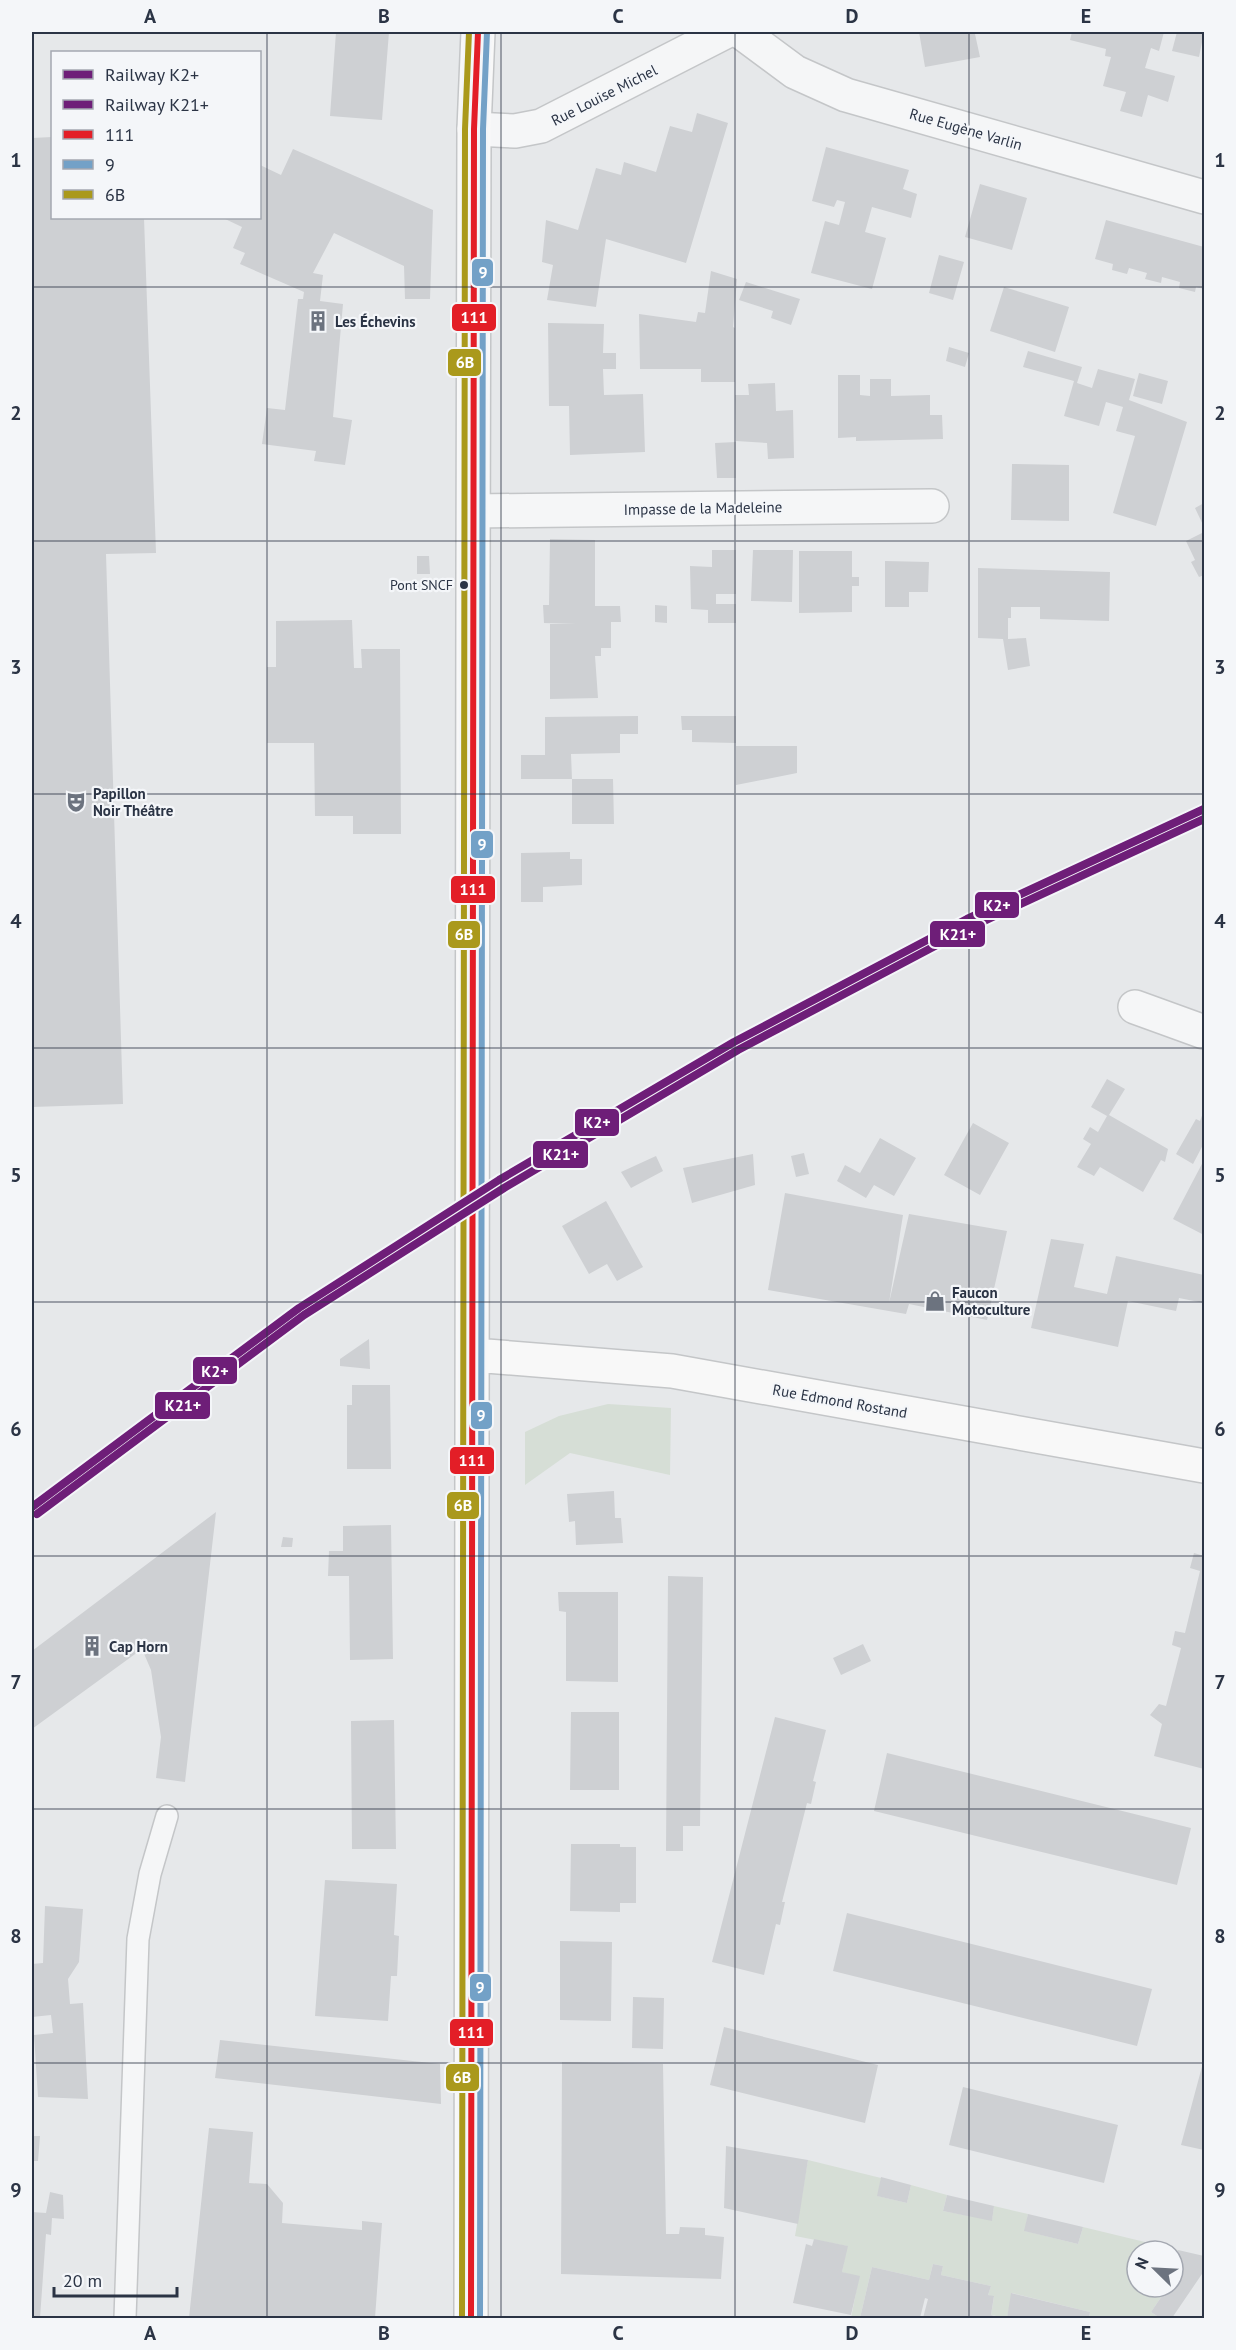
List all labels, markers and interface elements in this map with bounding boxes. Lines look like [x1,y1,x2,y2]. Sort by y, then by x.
text: A [144,3,157,29]
text: B [378,3,390,29]
text: C [612,3,624,29]
text: D [846,3,859,29]
text: E [1081,3,1091,29]
legend [51,51,261,219]
street label: Rue Louise Michel [548,60,661,130]
text: Railway K2+ [105,63,199,86]
text: Railway K21+ [105,93,209,116]
street label: Rue Eugène Varlin [907,104,1025,154]
text: 111 [105,123,134,146]
text: 1 [10,147,22,173]
text: 1 [1214,147,1226,173]
text: 9 [105,153,115,176]
text: 6B [105,183,125,206]
line badge: 9 [471,258,494,287]
text: 9 [478,262,488,282]
line badge: 111 [451,303,497,332]
text: 111 [460,307,488,327]
building icon: Les Échevins [306,309,330,333]
place label: Les Échevins [335,312,416,331]
line badge: 6B [447,348,482,377]
text: 6B [456,352,474,372]
text: 2 [10,400,22,426]
text: 2 [1214,400,1226,426]
street label: Impasse de la Madeleine [623,497,783,519]
place label: Pont SNCF [390,576,453,594]
marker: Pont SNCF [458,579,470,591]
text: 3 [10,654,22,680]
text: 3 [1214,654,1226,680]
place label: Papillon Noir Théâtre [93,784,174,820]
theatre icon: Papillon Noir Théâtre [64,790,88,814]
line badge: 9 [470,830,494,859]
text: 9 [477,834,487,854]
line badge: 111 [450,875,496,904]
text: 111 [459,879,487,899]
line badge: K2+ [974,891,1020,919]
text: K2+ [983,895,1011,915]
text: 4 [10,908,22,934]
text: 4 [1214,908,1226,934]
line badge: 6B [447,920,481,949]
line badge: K21+ [929,920,986,948]
text: 6B [455,924,473,944]
text: K21+ [940,924,976,944]
line badge: K2+ [574,1108,620,1137]
text: K2+ [583,1112,611,1132]
line badge: K21+ [532,1140,589,1169]
text: K21+ [543,1144,579,1164]
text: 5 [10,1162,22,1188]
text: 5 [1214,1162,1226,1188]
place label: Faucon Motoculture [952,1283,1031,1319]
shop icon: Faucon Motoculture [923,1289,947,1313]
line badge: K2+ [192,1356,238,1385]
text: K2+ [201,1361,229,1381]
street label: Rue Edmond Rostand [771,1380,909,1422]
line badge: K21+ [154,1391,211,1420]
text: K21+ [165,1395,201,1415]
line badge: 9 [470,1401,493,1430]
text: 9 [476,1405,486,1425]
text: 6 [10,1416,22,1442]
text: 6 [1214,1416,1226,1442]
line badge: 111 [449,1446,495,1475]
text: 111 [458,1450,486,1470]
line badge: 6B [446,1491,480,1520]
text: 6B [454,1495,472,1515]
building icon: Cap Horn [80,1634,104,1658]
place label: Cap Horn [109,1637,168,1656]
text: 7 [10,1669,22,1695]
text: 7 [1214,1669,1226,1695]
text: 8 [10,1923,22,1949]
text: 8 [1214,1923,1226,1949]
line badge: 9 [469,1973,492,2002]
text: 9 [475,1977,485,1997]
line badge: 111 [449,2018,494,2047]
text: 111 [457,2022,485,2042]
line badge: 6B [445,2063,480,2092]
text: 6B [453,2067,471,2087]
text: 9 [10,2177,22,2203]
text: 9 [1214,2177,1226,2203]
north arrow [1125,2239,1185,2299]
text: N [1130,2254,1153,2272]
scale bar [54,2260,177,2298]
text: 20 m [63,2269,102,2292]
text: A [144,2320,157,2346]
text: B [378,2320,390,2346]
text: C [612,2320,624,2346]
text: D [846,2320,859,2346]
text: E [1081,2320,1091,2346]

